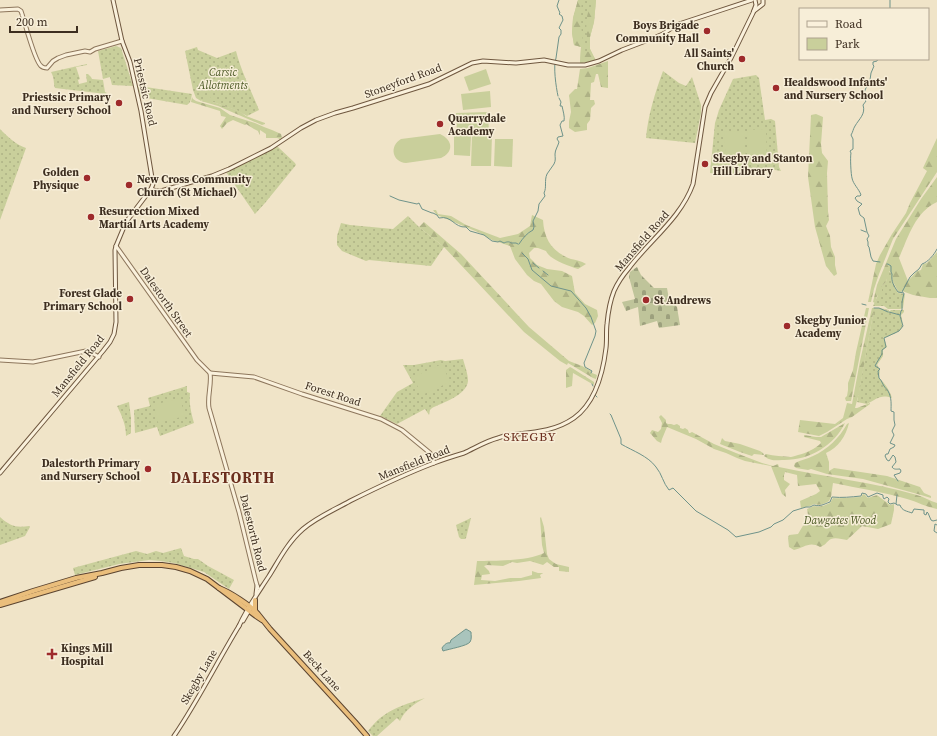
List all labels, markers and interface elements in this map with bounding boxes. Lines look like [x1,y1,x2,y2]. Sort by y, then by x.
scale bar [10,8,77,34]
legend [799,8,929,60]
text: 200 m [16,14,48,30]
text: Road [835,16,862,32]
place label: Boys Brigade Community Hall [616,18,699,46]
marker: Boys Brigade Community Hall [702,26,712,36]
text: Park [835,36,860,52]
place label: All Saints' Church [684,46,734,74]
marker: All Saints' Church [737,54,747,64]
street label: Priestsic Road [130,57,160,128]
street label: Stoneyford Road [362,60,444,102]
park label: Carsic Allotments [197,65,248,93]
place label: Healdswood Infants' and Nursery School [784,75,888,103]
marker: Healdswood Infants' and Nursery School [771,83,781,93]
place label: Priestsic Primary and Nursery School [12,90,111,118]
marker: Priestsic Primary and Nursery School [114,98,124,108]
place label: Quarrydale Academy [448,111,506,139]
marker: Quarrydale Academy [435,119,445,129]
place label: Skegby and Stanton Hill Library [713,151,813,179]
marker: Skegby and Stanton Hill Library [700,159,710,169]
place label: Golden Physique [33,165,79,193]
place label: New Cross Community Church (St Michael) [137,172,252,200]
marker: Golden Physique [82,173,92,183]
marker: New Cross Community Church (St Michael) [124,180,134,190]
place label: Resurrection Mixed Martial Arts Academy [99,204,209,232]
street label: Mansfield Road [611,207,673,275]
marker: Resurrection Mixed Martial Arts Academy [86,212,96,222]
street label: Dalestorth Street [136,264,196,341]
place label: Forest Glade Primary School [43,286,122,314]
place label: St Andrews [654,293,711,308]
marker: Forest Glade Primary School [125,294,135,304]
marker: St Andrews [641,295,651,305]
place label: Skegby Junior Academy [795,313,867,341]
marker: Skegby Junior Academy [782,321,792,331]
street label: Mansfield Road [48,331,108,400]
street label: Forest Road [303,378,364,410]
district label: SKEGBY [503,428,557,445]
street label: Mansfield Road [376,442,453,484]
place label: Dalestorth Primary and Nursery School [41,456,140,484]
marker: Dalestorth Primary and Nursery School [143,464,153,474]
district label: DALESTORTH [170,467,276,488]
street label: Dalestorth Road [236,493,270,574]
park label: Dawgates Wood [803,513,876,528]
place label: Kings Mill Hospital [61,641,113,669]
street label: Skegby Lane [177,646,221,707]
street label: Beck Lane [299,647,345,695]
marker: Kings Mill Hospital [46,648,58,660]

